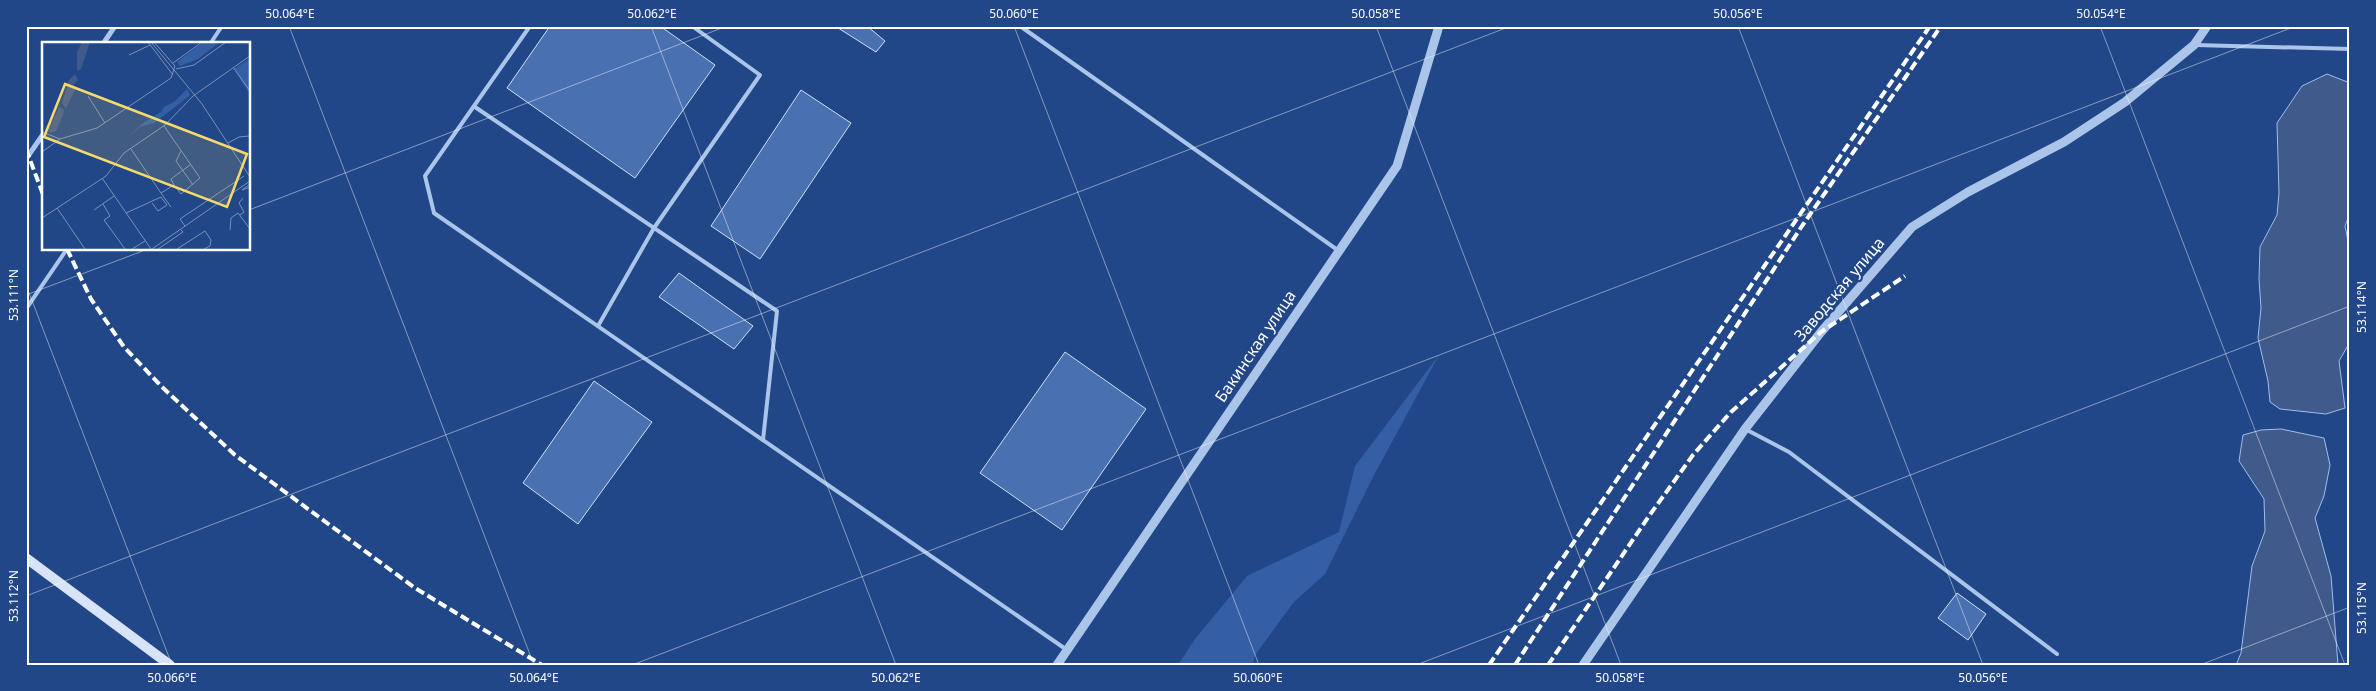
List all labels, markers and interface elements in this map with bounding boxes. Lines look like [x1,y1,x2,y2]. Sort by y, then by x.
text: 50.064°E [265,5,315,22]
text: 50.062°E [627,5,677,22]
text: 50.060°E [989,5,1039,22]
text: 50.058°E [1351,5,1401,22]
text: 50.056°E [1713,5,1763,22]
text: 50.054°E [2076,5,2126,22]
inset map [42,42,250,250]
street label: Заводская улица [1789,232,1889,346]
text: 53.111°N [5,269,22,321]
text: 53.114°N [2353,281,2370,333]
street label: Бакинская улица [1209,286,1301,406]
text: 53.112°N [5,570,22,622]
text: 53.115°N [2353,582,2370,634]
text: 50.066°E [147,669,197,686]
text: 50.064°E [509,669,559,686]
text: 50.062°E [871,669,921,686]
text: 50.060°E [1233,669,1283,686]
text: 50.058°E [1595,669,1645,686]
text: 50.056°E [1958,669,2008,686]

